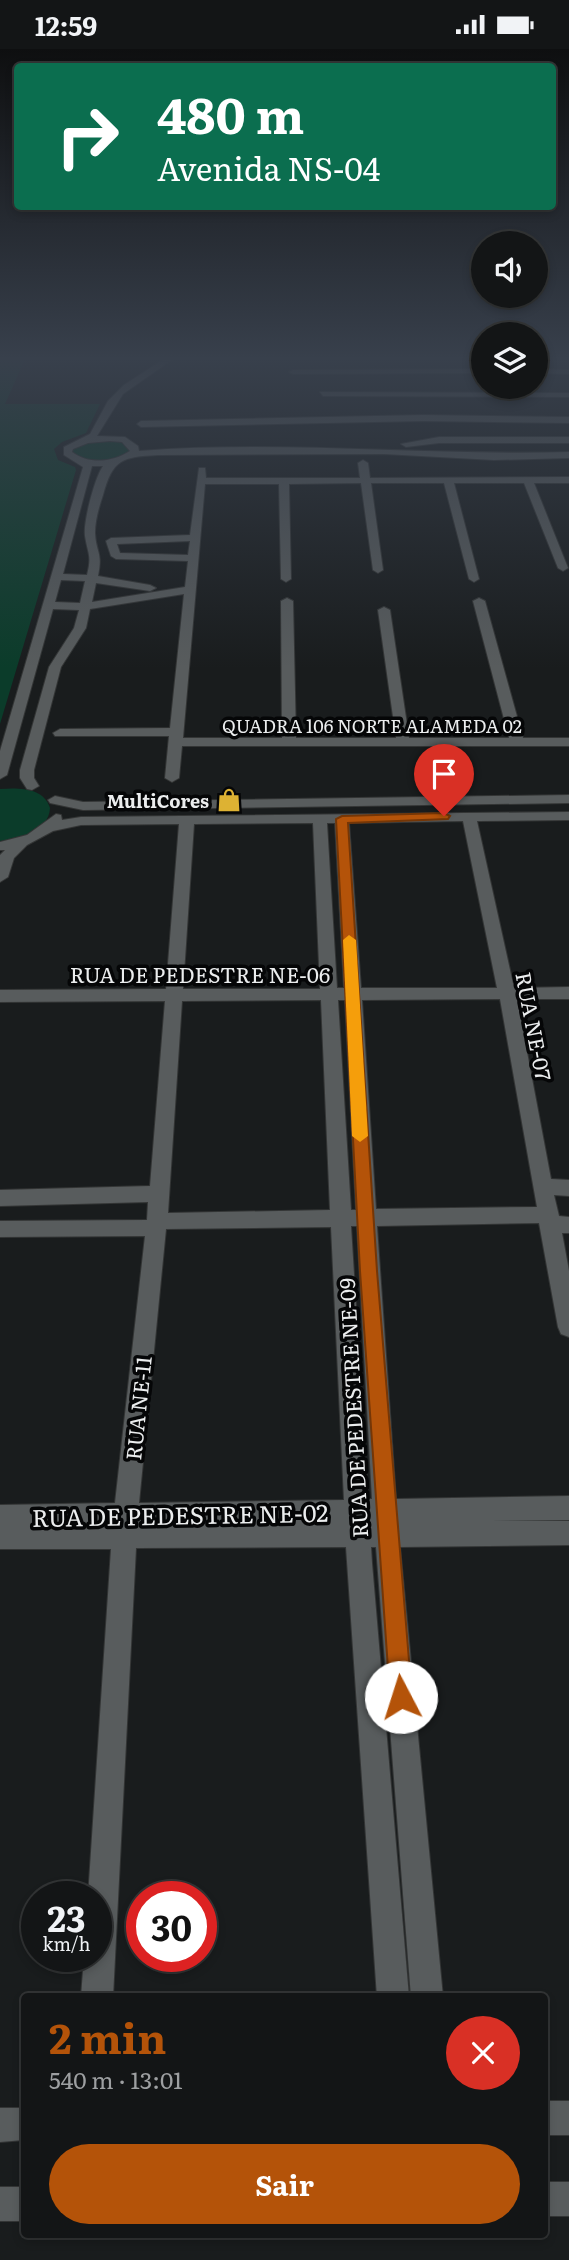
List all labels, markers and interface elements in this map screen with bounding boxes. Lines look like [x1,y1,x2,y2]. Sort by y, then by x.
text: 12:59 [35,5,97,44]
text: 480 m [157,76,304,149]
icon: right [42,91,133,182]
text: Avenida NS-04 [157,143,380,191]
map controls [471,231,548,399]
button: sound [471,231,548,308]
button: layers [471,322,548,399]
street label: QUADRA 106 NORTE ALAMEDA 02 [222,712,522,739]
pin [414,744,474,816]
icon: arrive [425,755,463,793]
shop icon: MultiCores [215,786,243,814]
place label: MultiCores [107,787,209,814]
street label: RUA DE PEDESTRE NE-06 [70,958,330,989]
street label: RUA NE-07 [509,969,561,1083]
street label: RUA DE PEDESTRE NE-09 [330,1277,374,1539]
street label: RUA NE-11 [116,1354,158,1462]
street label: RUA DE PEDESTRE NE-02 [31,1494,329,1534]
position arrow [364,1660,438,1734]
speed limit sign: 30 [126,1881,217,1972]
text: 23 [47,1891,86,1943]
text: km/h [43,1930,90,1957]
text: 2 min [49,2005,166,2067]
button: close [446,2016,520,2090]
text: 540 m · 13:01 [49,2062,183,2096]
button: Sair [49,2144,520,2224]

